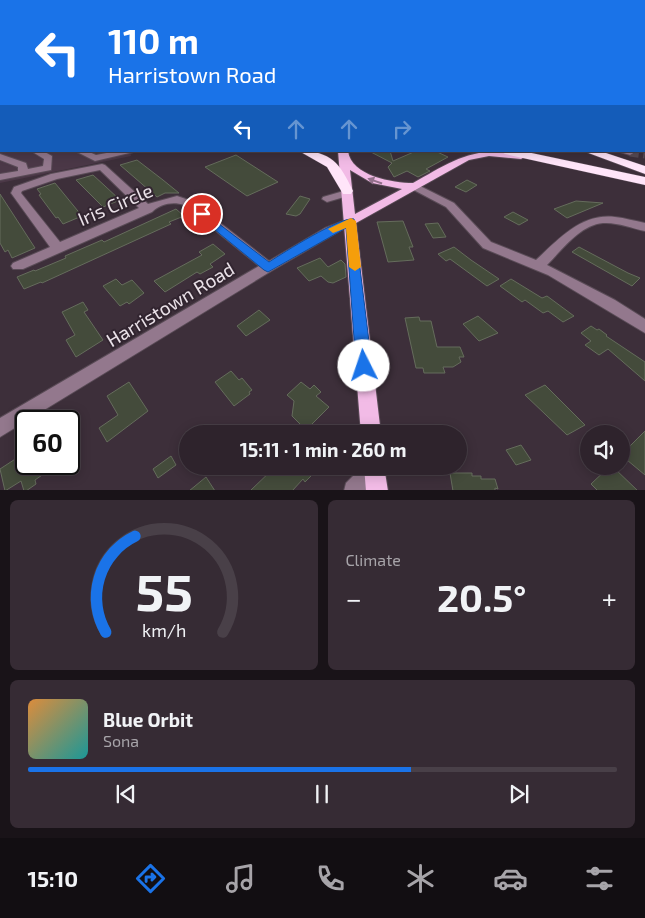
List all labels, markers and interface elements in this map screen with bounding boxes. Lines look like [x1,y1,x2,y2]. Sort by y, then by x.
text: 110 m [108,19,199,61]
icon: left [25,20,90,85]
text: Harristown Road [108,61,276,87]
icon: left [229,115,257,143]
icon: ahead [282,115,310,143]
icon: ahead [335,115,363,143]
icon: right [388,115,416,143]
one-way arrow [367,177,382,185]
street label: Iris Circle [74,178,156,230]
pin [181,193,223,235]
icon: arrive [188,200,216,228]
street label: Harristown Road [102,257,238,351]
position arrow [337,339,389,391]
speed limit sign: 60 [15,410,80,475]
map controls [580,425,630,475]
button: sound [580,425,630,475]
text: 15:11 · 1 min · 260 m [240,438,406,461]
text: Climate [346,550,401,569]
text: 55 [135,559,192,621]
text: 20.5° [437,574,526,620]
text: − [346,581,362,615]
text: + [602,581,617,615]
text: km/h [142,619,186,641]
text: Blue Orbit [103,708,193,731]
text: Sona [103,731,139,750]
icon: previous [112,780,140,808]
icon: pause [308,780,336,808]
icon: next [505,780,533,808]
icon: directions [133,861,168,896]
icon: music [223,861,258,896]
icon: phone [313,861,348,896]
icon: climate [403,861,438,896]
icon: car [493,861,528,896]
icon: filters [582,861,617,896]
text: 15:10 [27,865,78,891]

